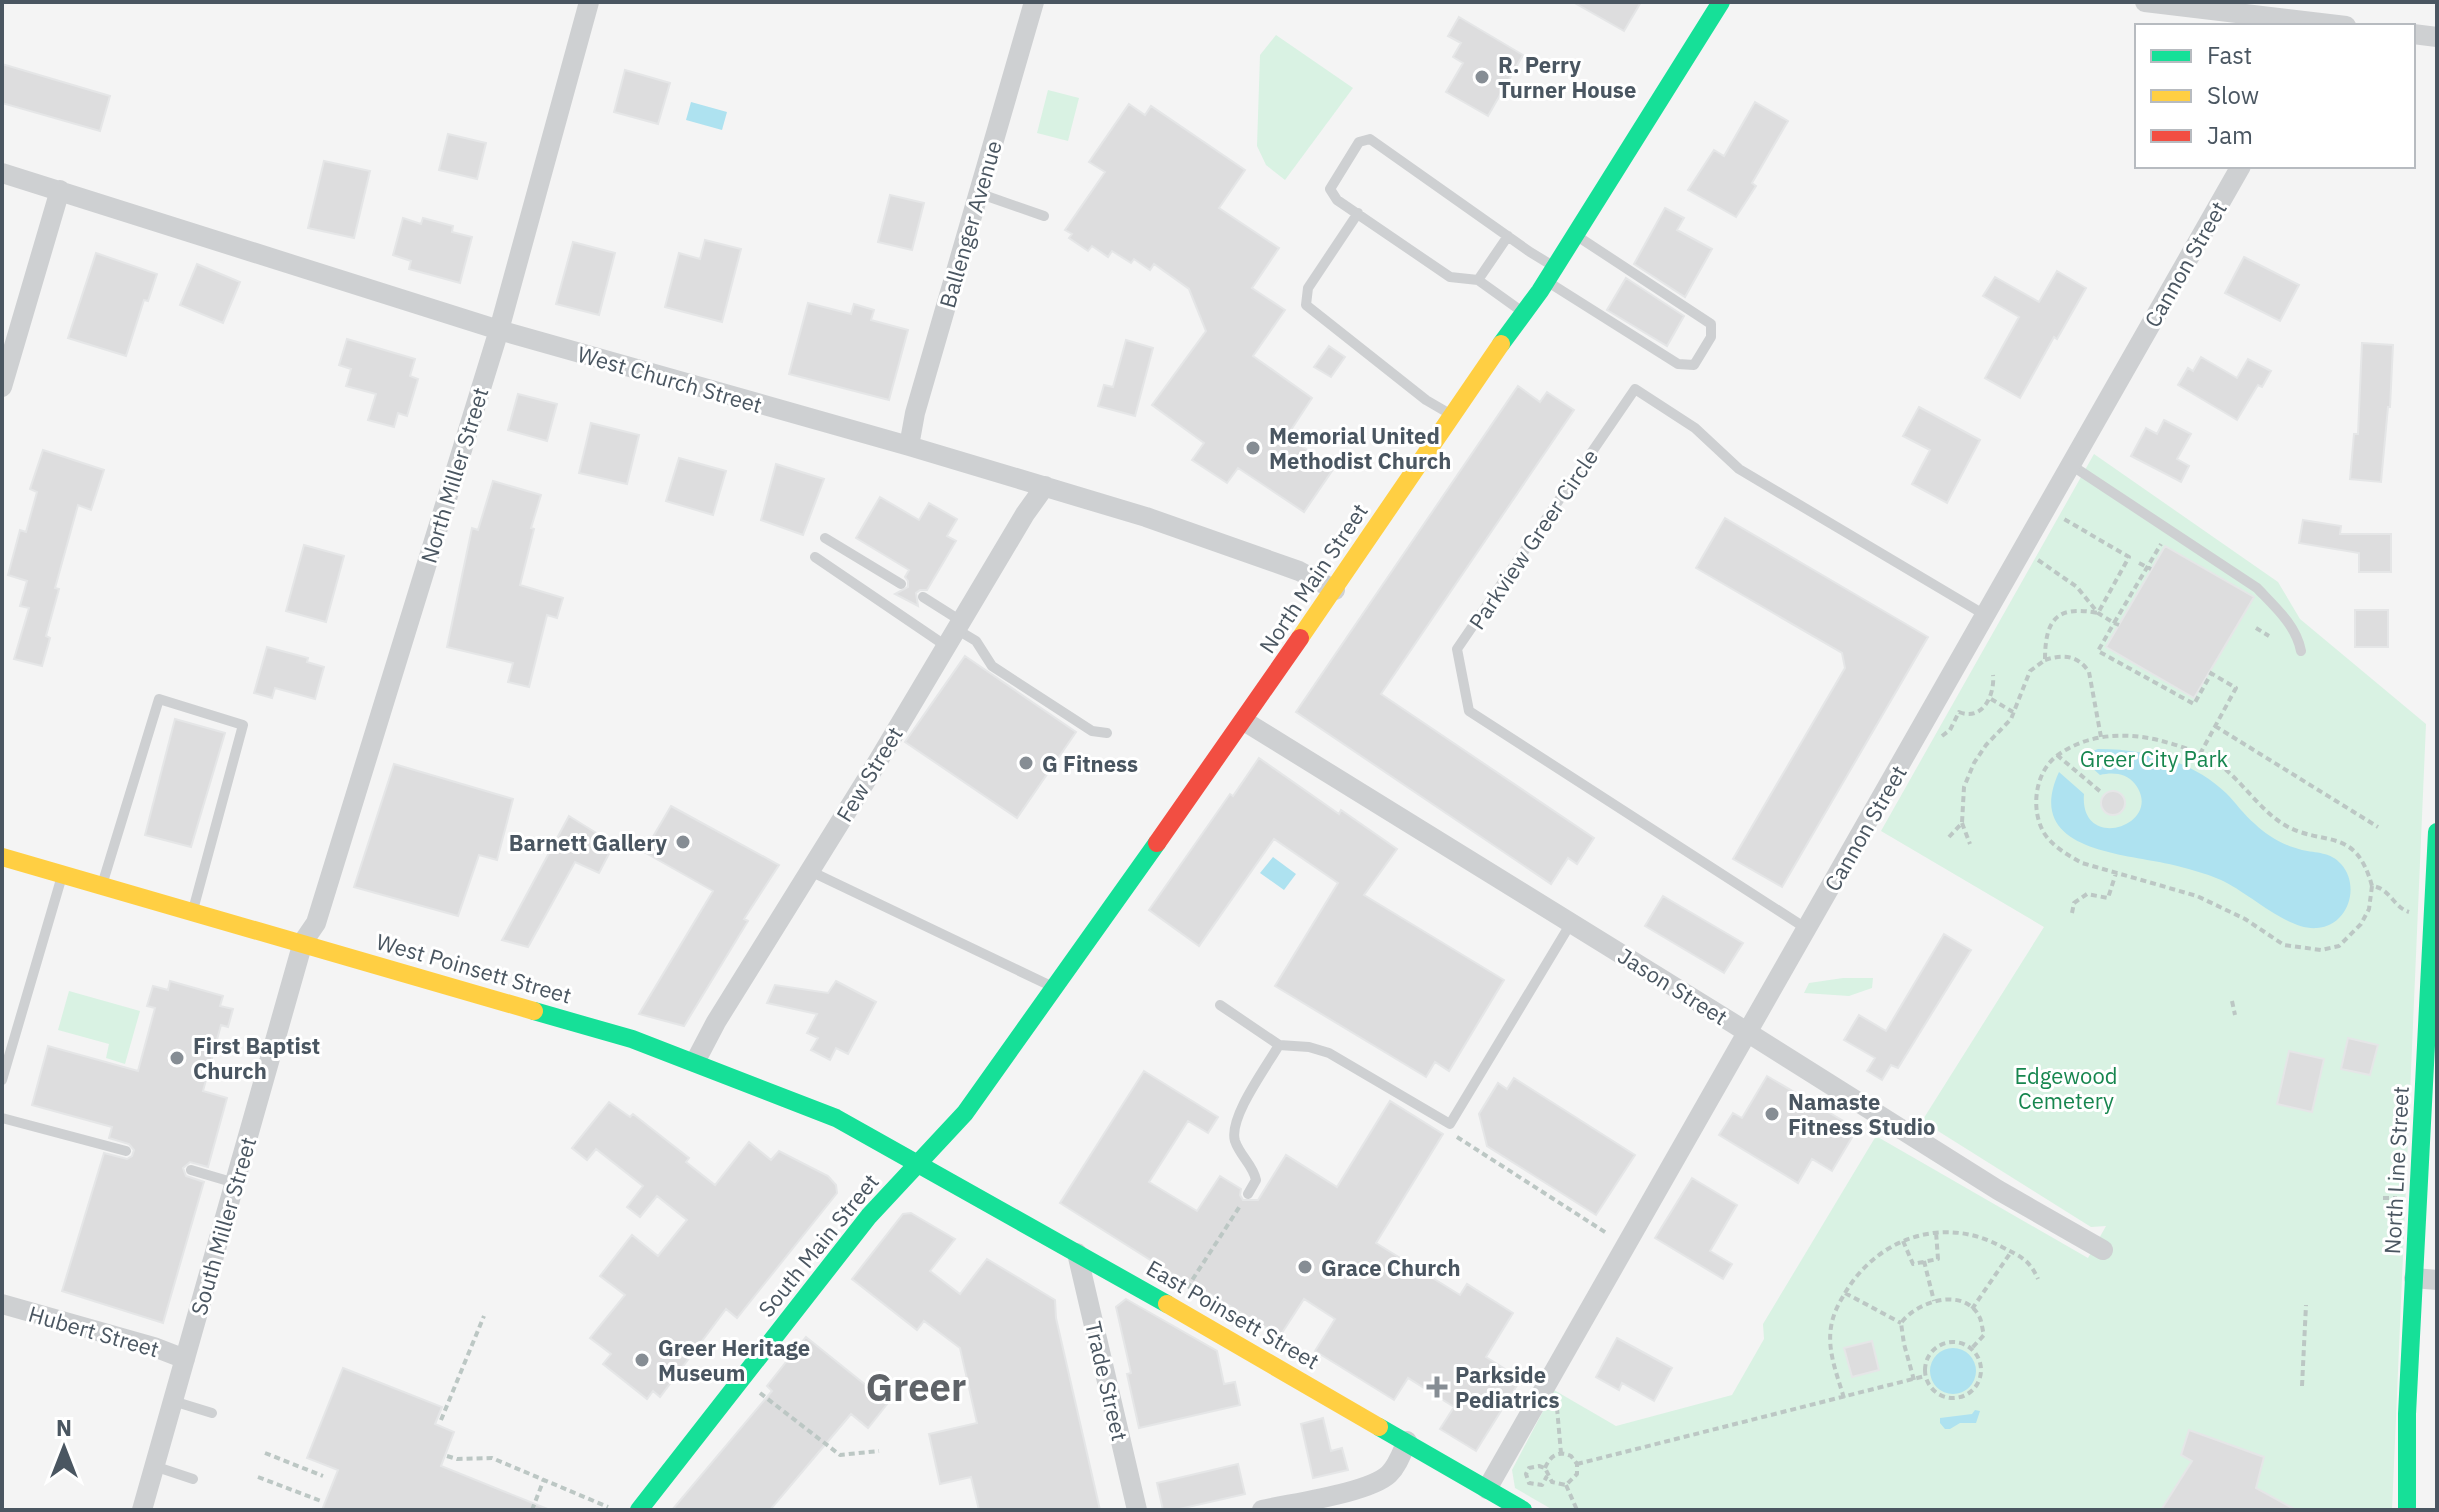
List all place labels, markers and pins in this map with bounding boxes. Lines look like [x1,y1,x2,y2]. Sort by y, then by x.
place label: R. Perry Turner House [1498,50,1636,104]
marker: R. Perry Turner House [1473,68,1491,86]
place label: Memorial United Methodist Church [1269,421,1451,475]
marker: Memorial United Methodist Church [1244,439,1262,457]
place label: G Fitness [1042,749,1138,778]
marker: G Fitness [1017,754,1035,772]
place label: Barnett Gallery [509,828,667,857]
marker: Barnett Gallery [674,833,692,851]
place label: First Baptist Church [193,1031,320,1085]
marker: First Baptist Church [168,1049,186,1067]
place label: Namaste Fitness Studio [1788,1087,1936,1141]
marker: Namaste Fitness Studio [1763,1105,1781,1123]
place label: Grace Church [1321,1253,1461,1282]
marker: Grace Church [1296,1258,1314,1276]
place label: Greer Heritage Museum [658,1333,810,1387]
marker: Greer Heritage Museum [633,1351,651,1369]
place label: Parkside Pediatrics [1455,1360,1559,1414]
marker: Parkside Pediatrics [1426,1376,1448,1398]

